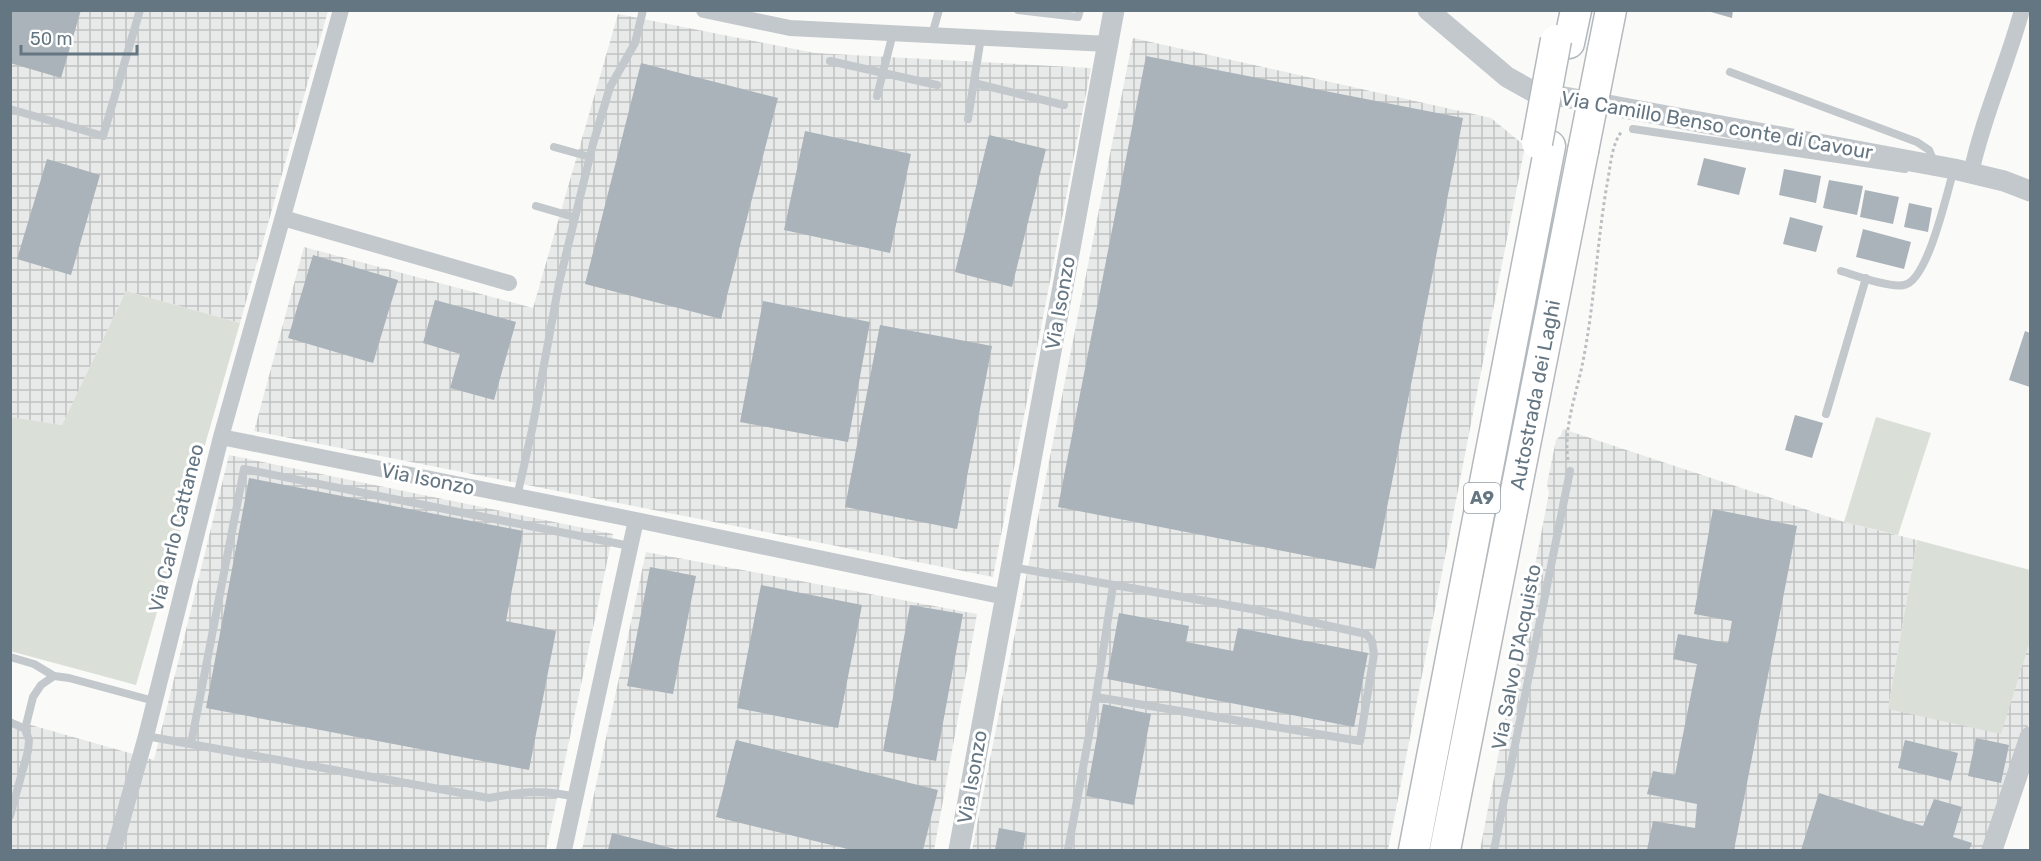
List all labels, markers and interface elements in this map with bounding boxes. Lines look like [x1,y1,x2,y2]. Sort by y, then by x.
scale bar [21,18,136,56]
text: 50 m [30,28,73,50]
street label: Via Camillo Benso conte di Cavour [1559,86,1875,164]
street label: Via Isonzo [1040,254,1080,352]
street label: Autostrada dei Laghi [1505,298,1565,492]
street label: Via Carlo Cattaneo [143,441,209,615]
street label: Via Isonzo [379,458,477,500]
road number: A9 [1464,483,1500,513]
street label: Via Salvo D'Acquisto [1486,562,1546,752]
street label: Via Isonzo [952,728,992,826]

